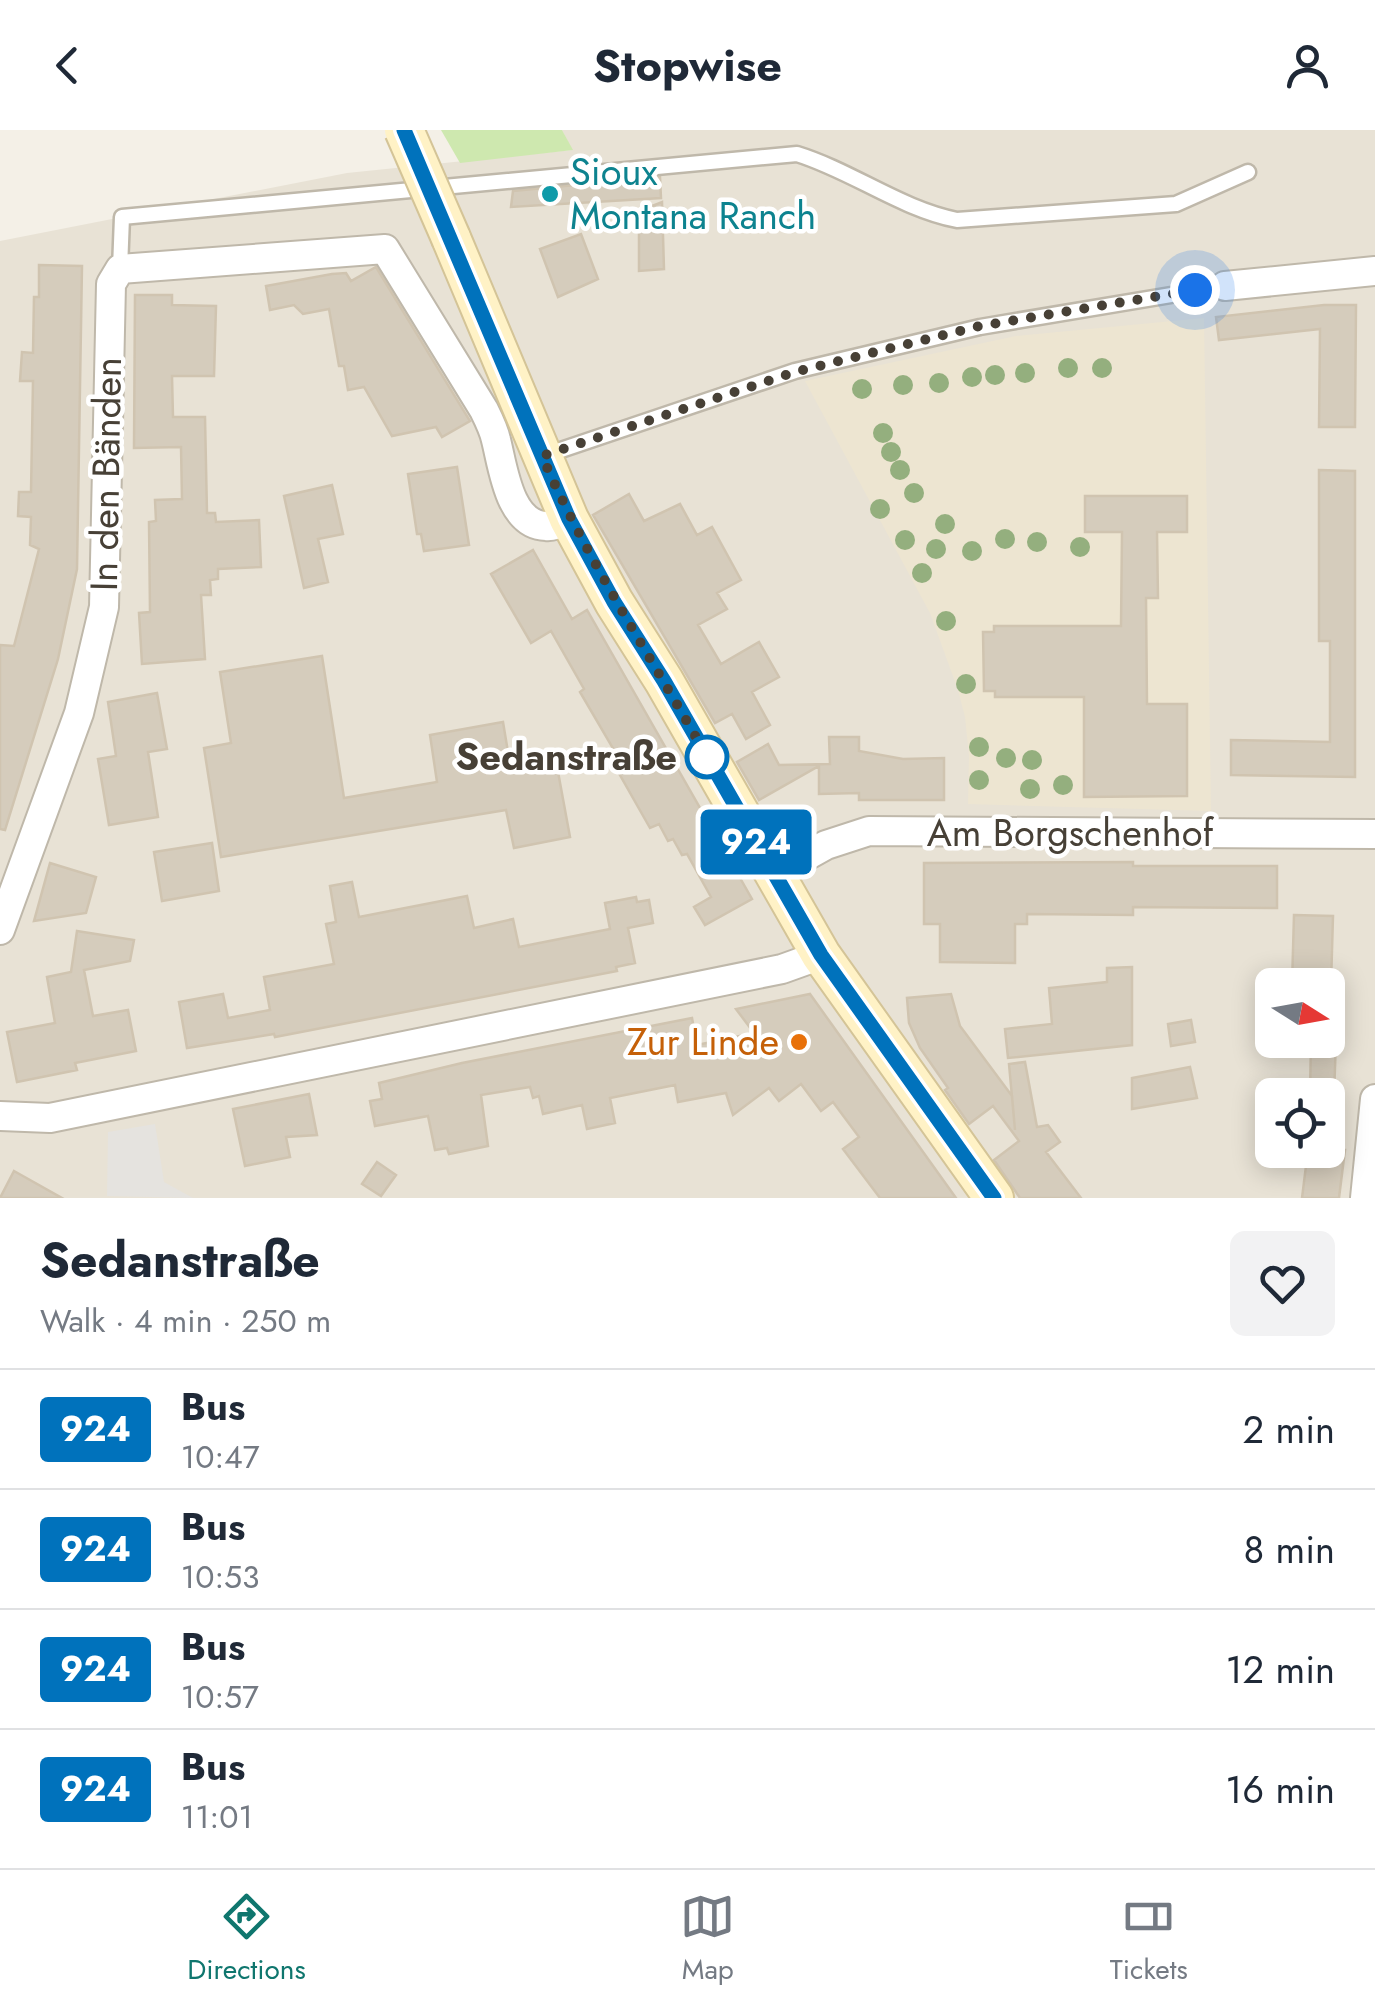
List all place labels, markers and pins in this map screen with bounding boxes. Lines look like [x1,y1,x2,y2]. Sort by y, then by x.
place label: Sioux Montana Ranch [570,144,816,243]
marker: Sioux Montana Ranch [539,183,561,205]
place label: Sedanstraße [455,729,677,784]
marker: Sedanstraße [686,736,728,778]
place label: Zur Linde [627,1014,779,1069]
marker: Zur Linde [788,1031,810,1053]

